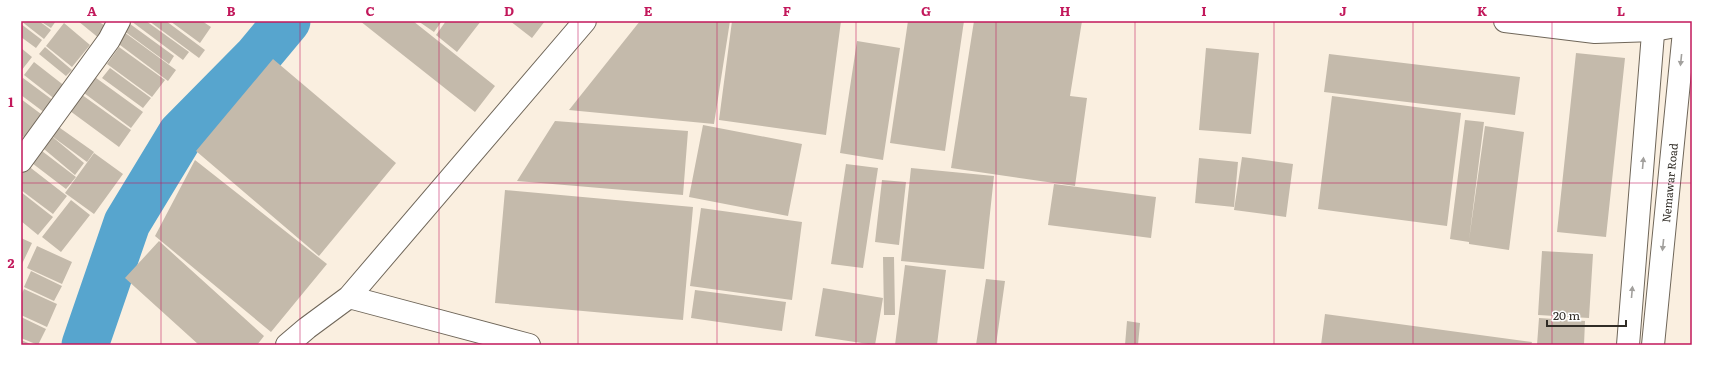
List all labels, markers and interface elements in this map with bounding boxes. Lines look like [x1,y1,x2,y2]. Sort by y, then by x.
text: A [87,1,97,20]
text: B [227,1,236,20]
text: C [365,1,375,20]
text: D [504,1,514,20]
text: E [644,1,653,20]
text: F [783,1,791,20]
text: G [921,1,931,20]
text: H [1060,1,1071,20]
text: I [1201,1,1207,20]
text: J [1339,1,1347,20]
text: K [1477,1,1488,20]
text: L [1617,1,1625,20]
one-way arrow [1678,54,1684,66]
text: 1 [8,92,14,111]
street label: Nemawar Road [1657,142,1681,223]
one-way arrow [1639,157,1646,169]
one-way arrow [1660,239,1666,251]
text: 2 [8,253,15,272]
one-way arrow [1629,286,1635,298]
scale bar [1547,302,1626,328]
text: 20 m [1553,306,1580,324]

